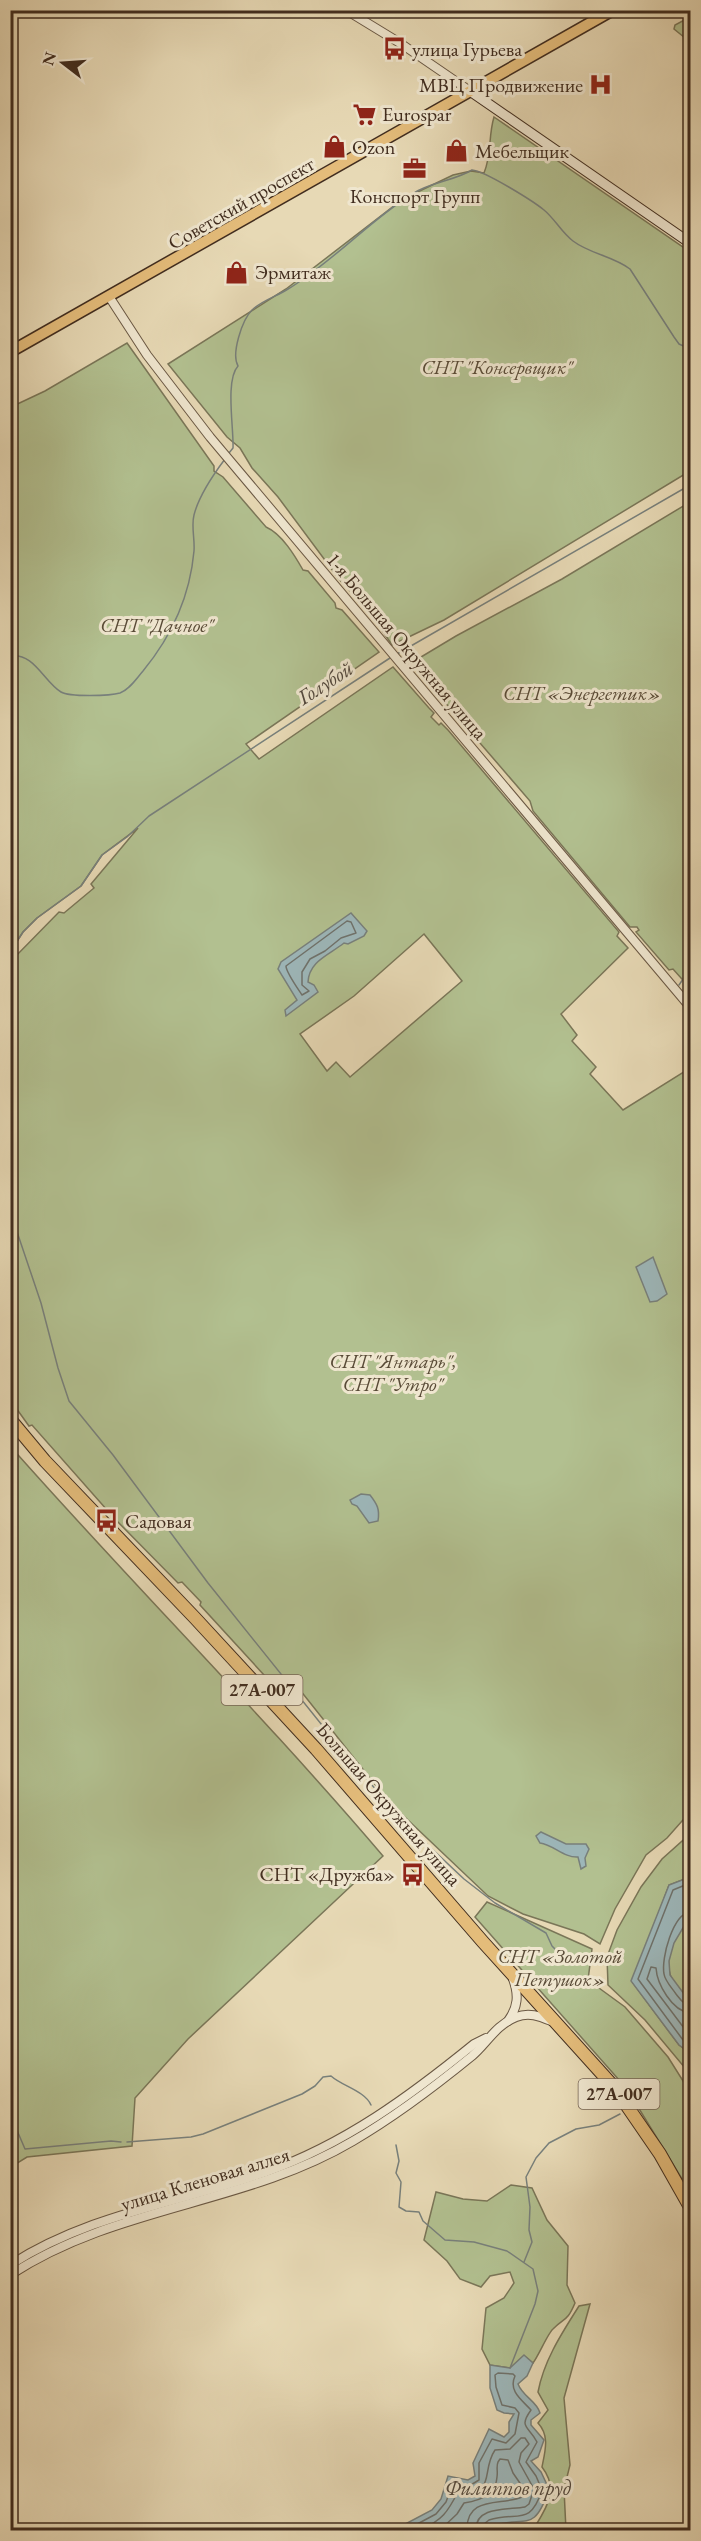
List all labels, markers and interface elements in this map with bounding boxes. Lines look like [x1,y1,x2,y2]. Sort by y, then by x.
north arrow [33,33,93,93]
bus stop icon: улица Гурьева [381,36,407,62]
place label: улица Гурьева [412,36,522,62]
text: N [37,49,61,68]
place label: МВЦ Продвижение [419,72,583,98]
hospital icon: МВЦ Продвижение [588,72,614,98]
supermarket icon: Eurospar [351,101,377,127]
place label: Eurospar [382,101,452,127]
shop icon: Ozon [321,134,347,160]
place label: Ozon [352,134,396,160]
shop icon: Мебельщик [444,138,470,164]
place label: Мебельщик [475,138,569,164]
street label: Советский проспект [163,151,319,255]
office icon: Конспорт Групп [402,155,428,181]
place label: Конспорт Групп [350,183,480,209]
shop icon: Эрмитаж [224,259,250,285]
place label: Эрмитаж [255,259,331,285]
park label: СНТ "Консервщик" [421,354,575,380]
street label: 1-я Большая Окружная улица [321,547,493,745]
park label: СНТ "Дачное" [100,612,216,638]
water label: Голубой [291,654,358,711]
park label: СНТ «Энергетик» [503,680,661,706]
park label: СНТ "Янтарь", СНТ "Утро" [329,1348,457,1397]
bus stop icon: Садовая [94,1508,120,1534]
place label: Садовая [125,1508,192,1534]
road number: 27А-007 [222,1675,302,1705]
street label: Большая Окружная улица [311,1717,467,1891]
place label: СНТ «Дружба» [260,1861,395,1887]
bus stop icon: СНТ «Дружба» [400,1861,426,1887]
park label: СНТ «Золотой Петушок» [498,1943,622,1992]
road number: 27А-007 [578,2079,660,2109]
street label: улица Кленовая аллея [118,2141,293,2217]
water label: Филиппов пруд [445,2474,572,2501]

